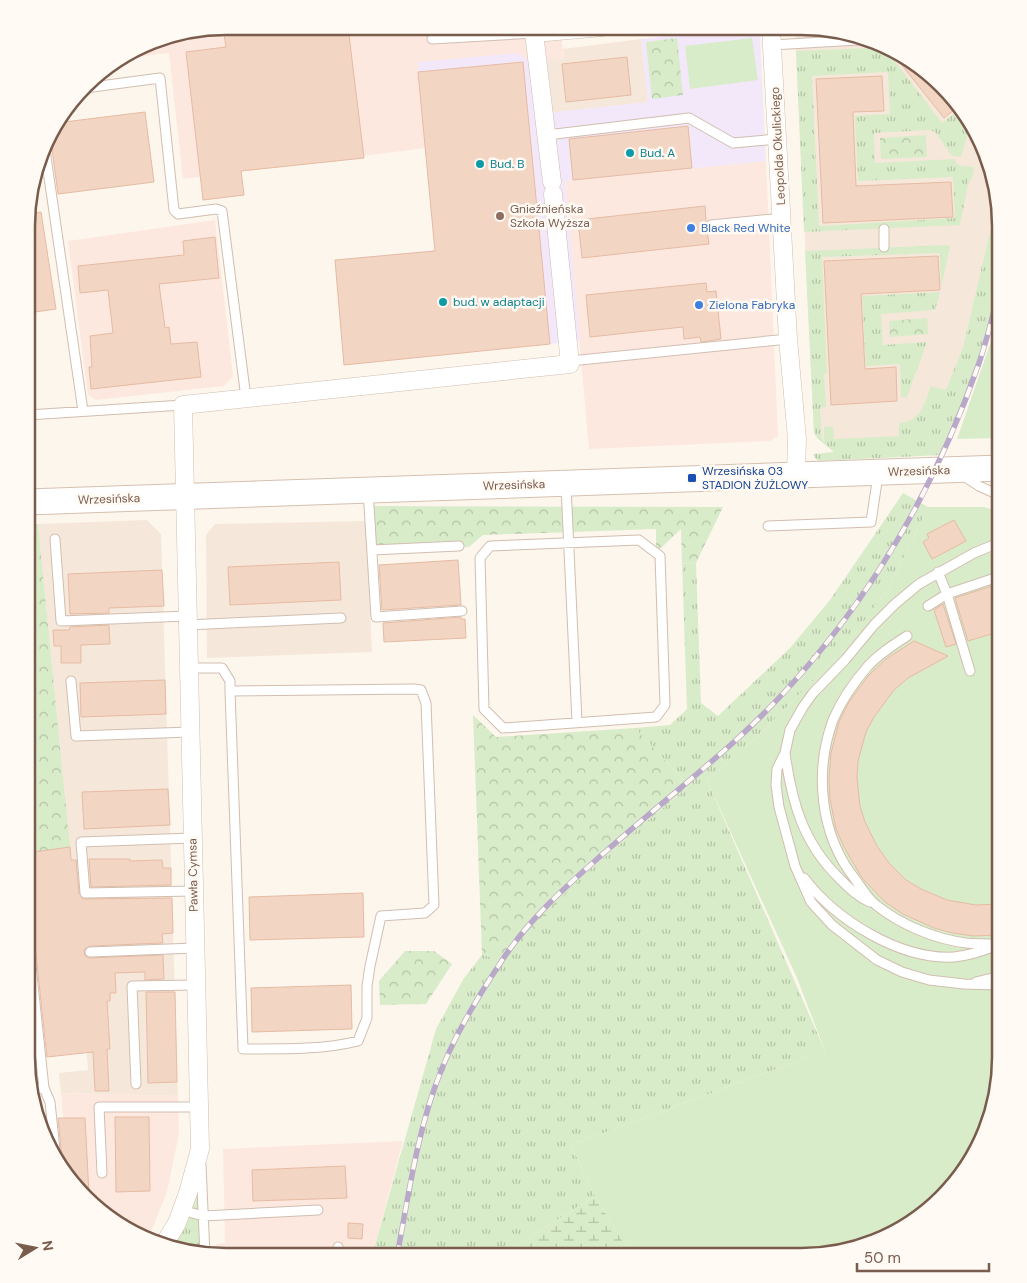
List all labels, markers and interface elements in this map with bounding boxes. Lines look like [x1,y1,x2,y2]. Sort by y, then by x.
street label: Leopolda Okulickiego [767,86,789,206]
place label: Bud. A [640,145,675,161]
marker: Bud. A [624,147,636,159]
place label: Bud. B [490,156,524,172]
marker: Bud. B [474,158,486,170]
place label: Gnieźnieńska Szkoła Wyższa [510,201,590,231]
marker: Gnieźnieńska Szkoła Wyższa [494,210,506,222]
place label: Black Red White [701,220,791,236]
marker: Black Red White [685,222,697,234]
place label: bud. w adaptacji [453,294,545,310]
marker: bud. w adaptacji [437,296,449,308]
place label: Zielona Fabryka [709,297,795,313]
marker: Zielona Fabryka [693,299,705,311]
street label: Wrzesińska [887,462,951,480]
place label: Wrzesińska 03 STADION ŻUŻLOWY [702,463,808,493]
marker: Wrzesińska 03 STADION ŻUŻLOWY [686,472,698,484]
street label: Wrzesińska [482,476,546,494]
street label: Wrzesińska [77,490,141,508]
street label: Pawła Cymsa [184,838,202,912]
north arrow [10,1223,60,1273]
text: N [38,1239,58,1252]
scale bar [857,1240,990,1272]
text: 50 m [864,1248,901,1268]

